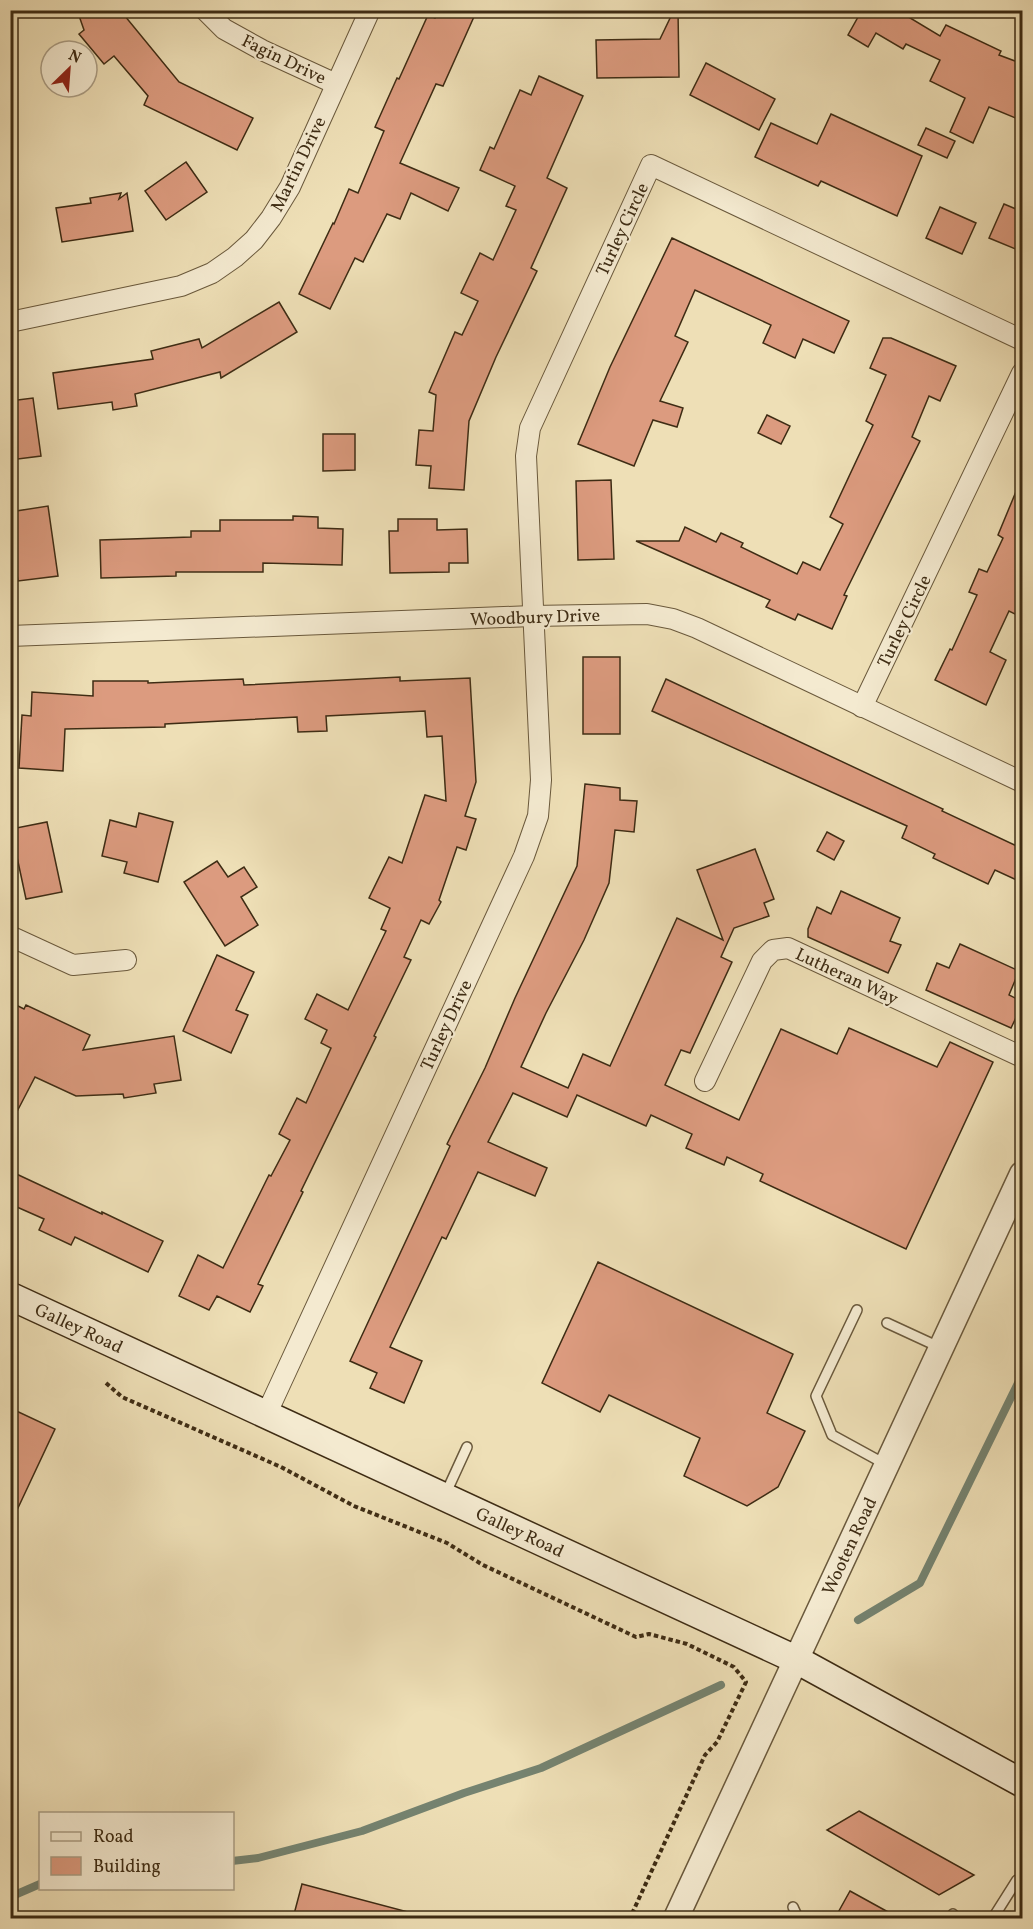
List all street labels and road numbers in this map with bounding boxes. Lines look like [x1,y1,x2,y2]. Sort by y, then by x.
street label: Fagin Drive [237,29,330,92]
street label: Martin Drive [265,113,333,217]
street label: Turley Circle [591,179,656,280]
street label: Turley Circle [872,571,939,672]
street label: Woodbury Drive [470,604,601,633]
street label: Lutheran Way [791,943,902,1012]
street label: Turley Drive [415,976,479,1075]
street label: Galley Road [30,1298,127,1361]
street label: Wooten Road [817,1494,884,1600]
street label: Galley Road [471,1502,568,1565]

